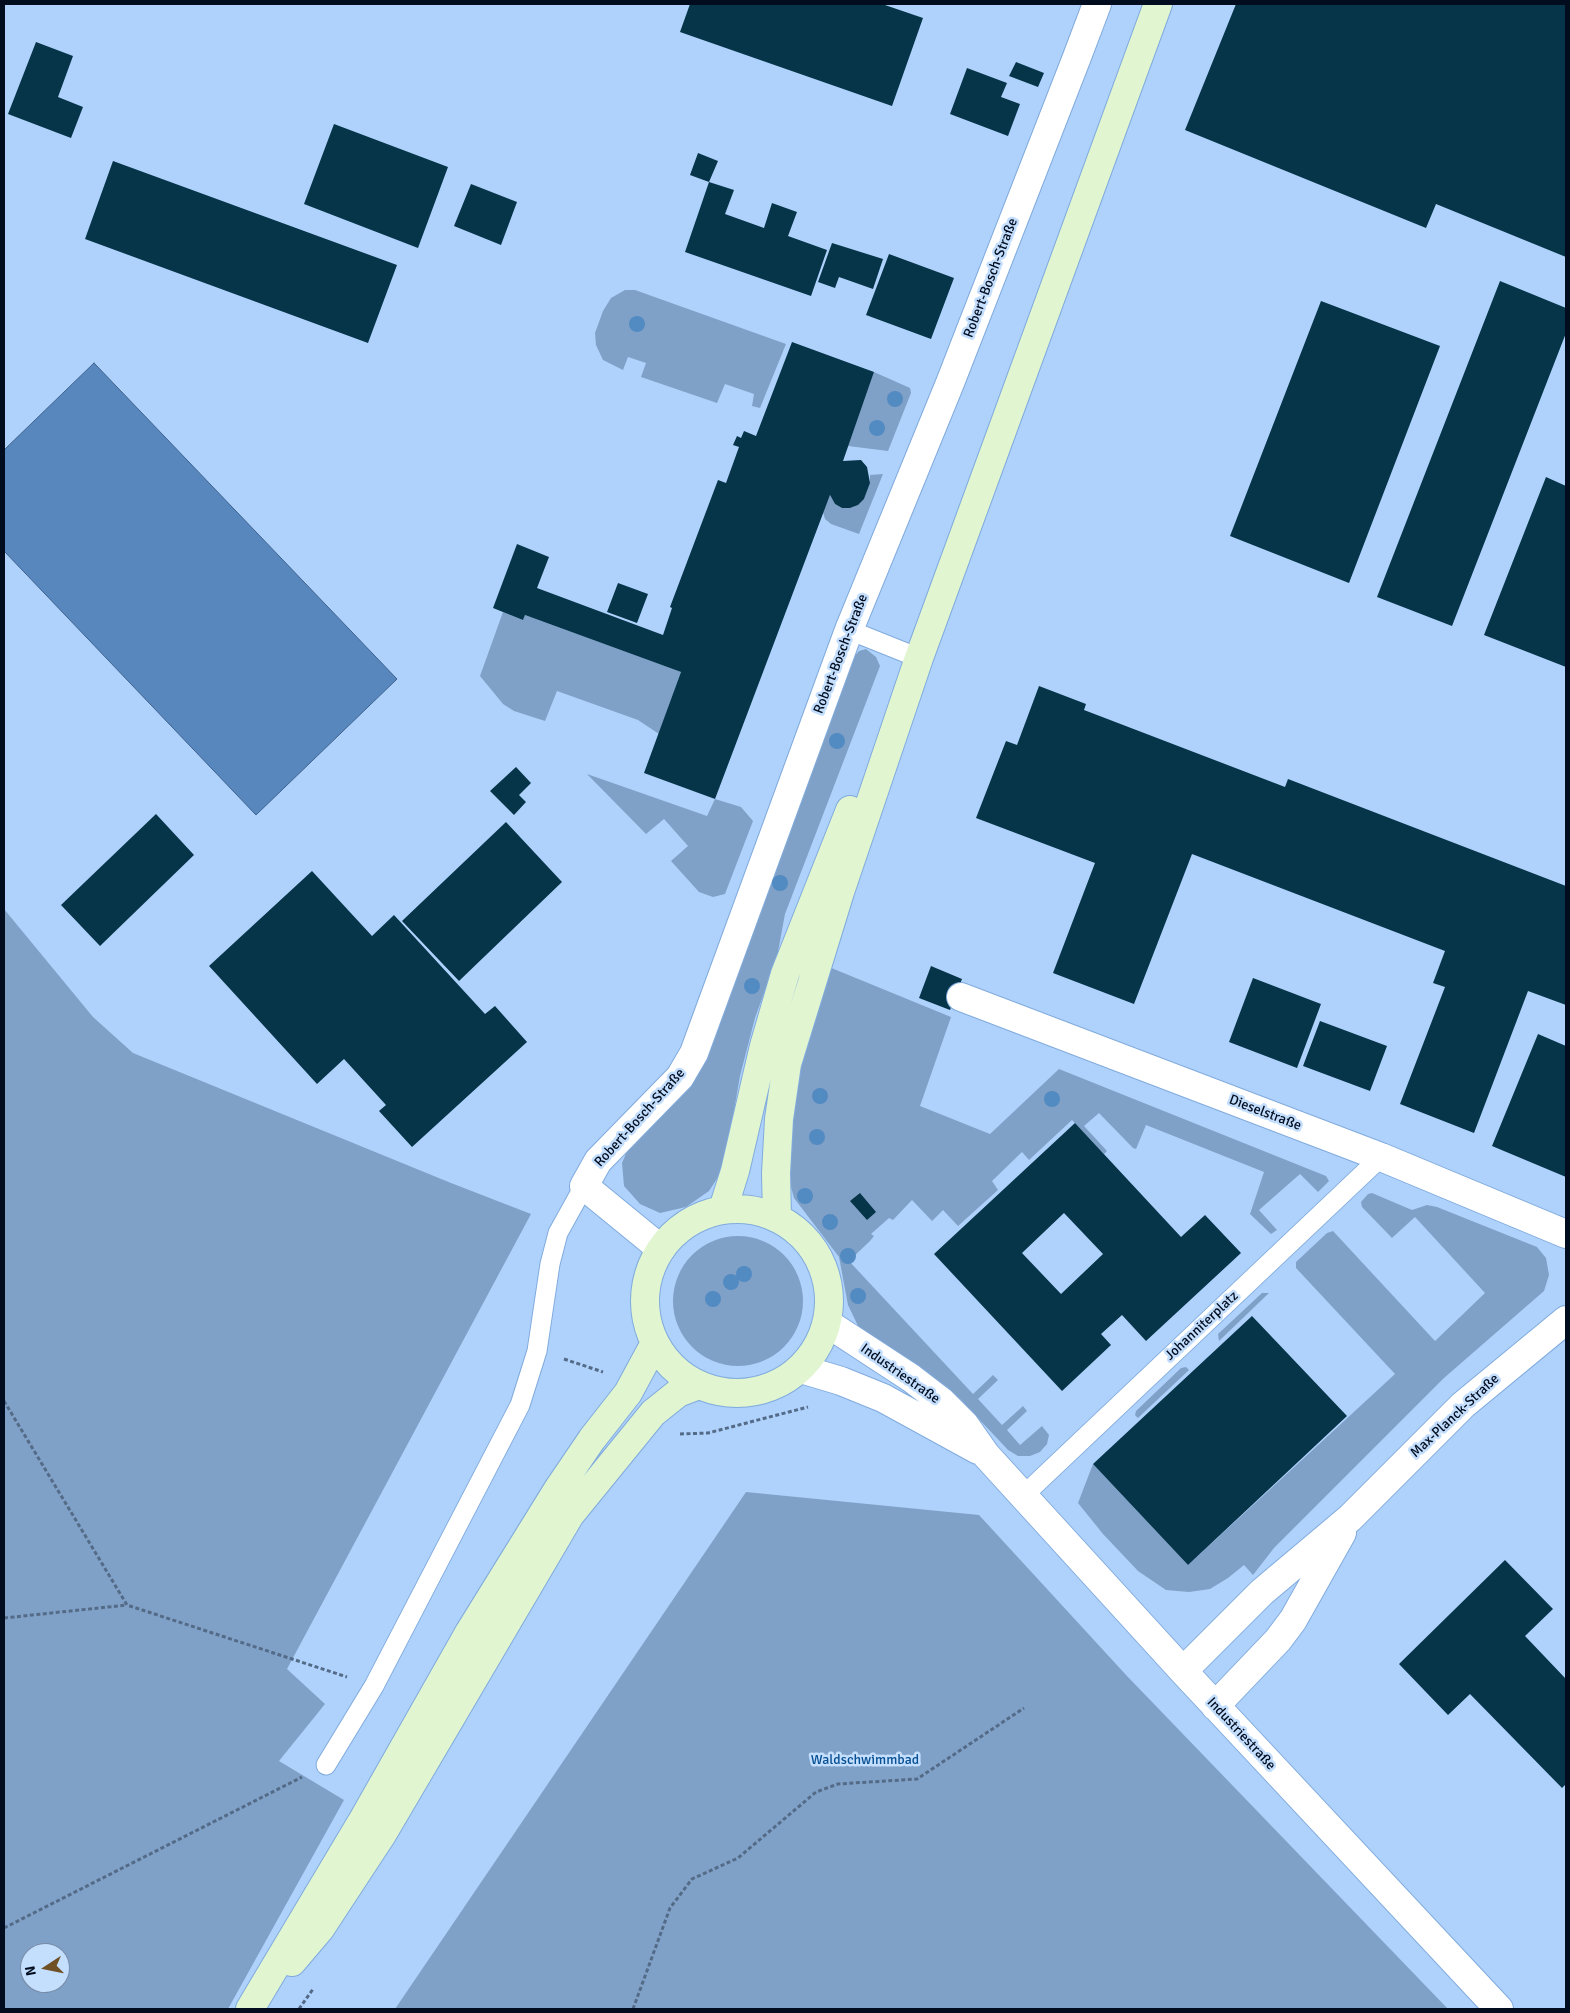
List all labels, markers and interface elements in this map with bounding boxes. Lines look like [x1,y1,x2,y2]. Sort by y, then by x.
street label: Robert-Bosch-Straße [960,216,1022,340]
street label: Robert-Bosch-Straße [810,592,872,716]
street label: Robert-Bosch-Straße [591,1065,689,1171]
street label: Dieselstraße [1226,1092,1304,1134]
street label: Johanniterplatz [1162,1288,1242,1364]
street label: Industriestraße [857,1340,943,1408]
street label: Max-Planck-Straße [1407,1371,1503,1461]
street label: Industriestraße [1203,1694,1279,1774]
park label: Waldschwimmbad [811,1752,919,1768]
north arrow [20,1943,70,1993]
text: N [21,1964,40,1977]

